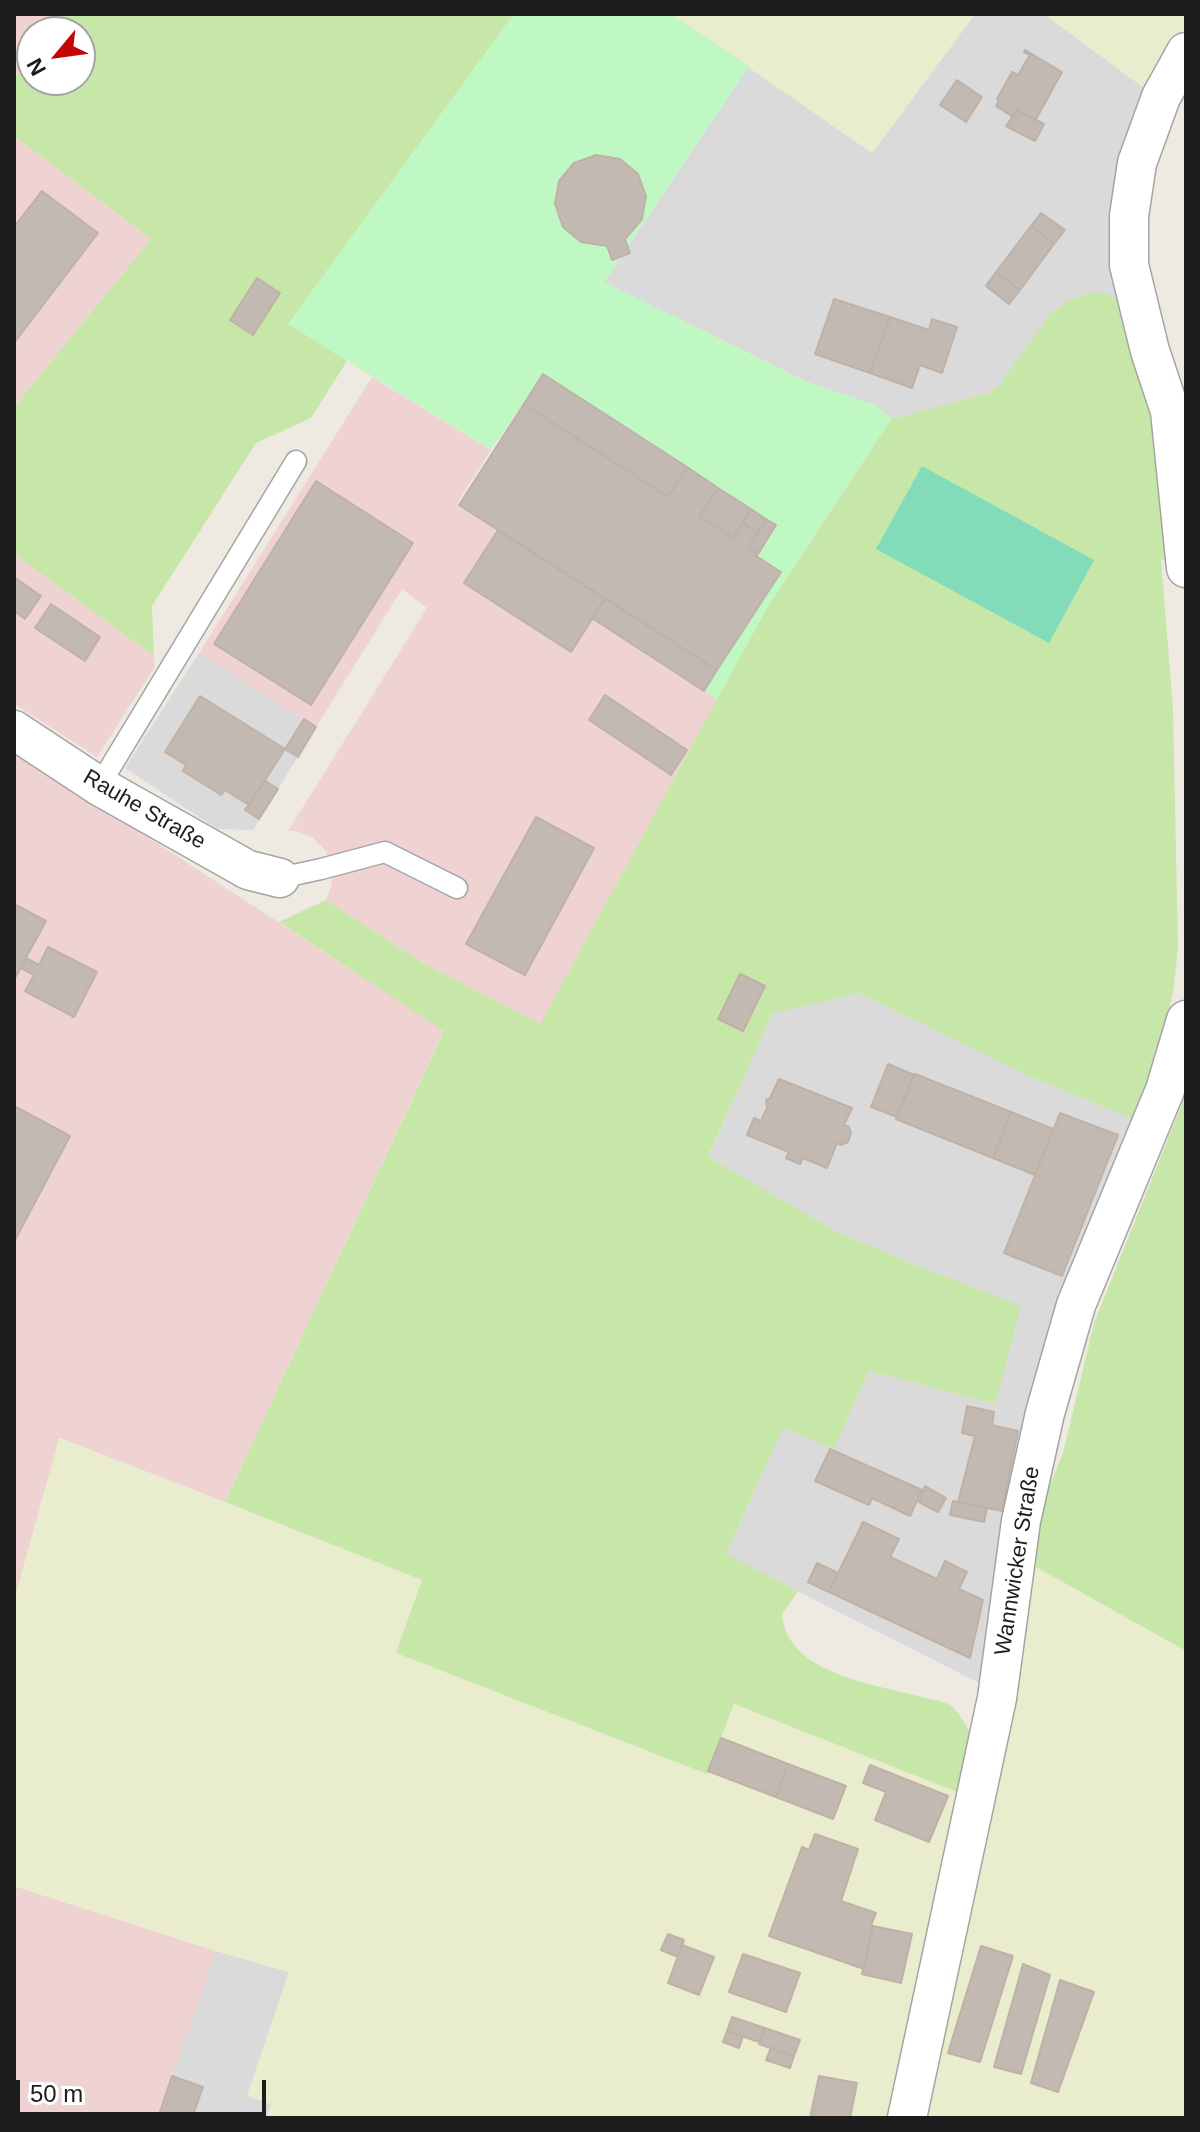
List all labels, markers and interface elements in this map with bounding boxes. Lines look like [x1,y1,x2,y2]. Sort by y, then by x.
north arrow [16,16,96,96]
text: N [22,54,51,80]
street label: Rauhe Straße [78,764,210,856]
street label: Wannwicker Straße [990,1465,1046,1657]
scale bar [20,2064,270,2114]
text: 50 m [30,2080,83,2107]

